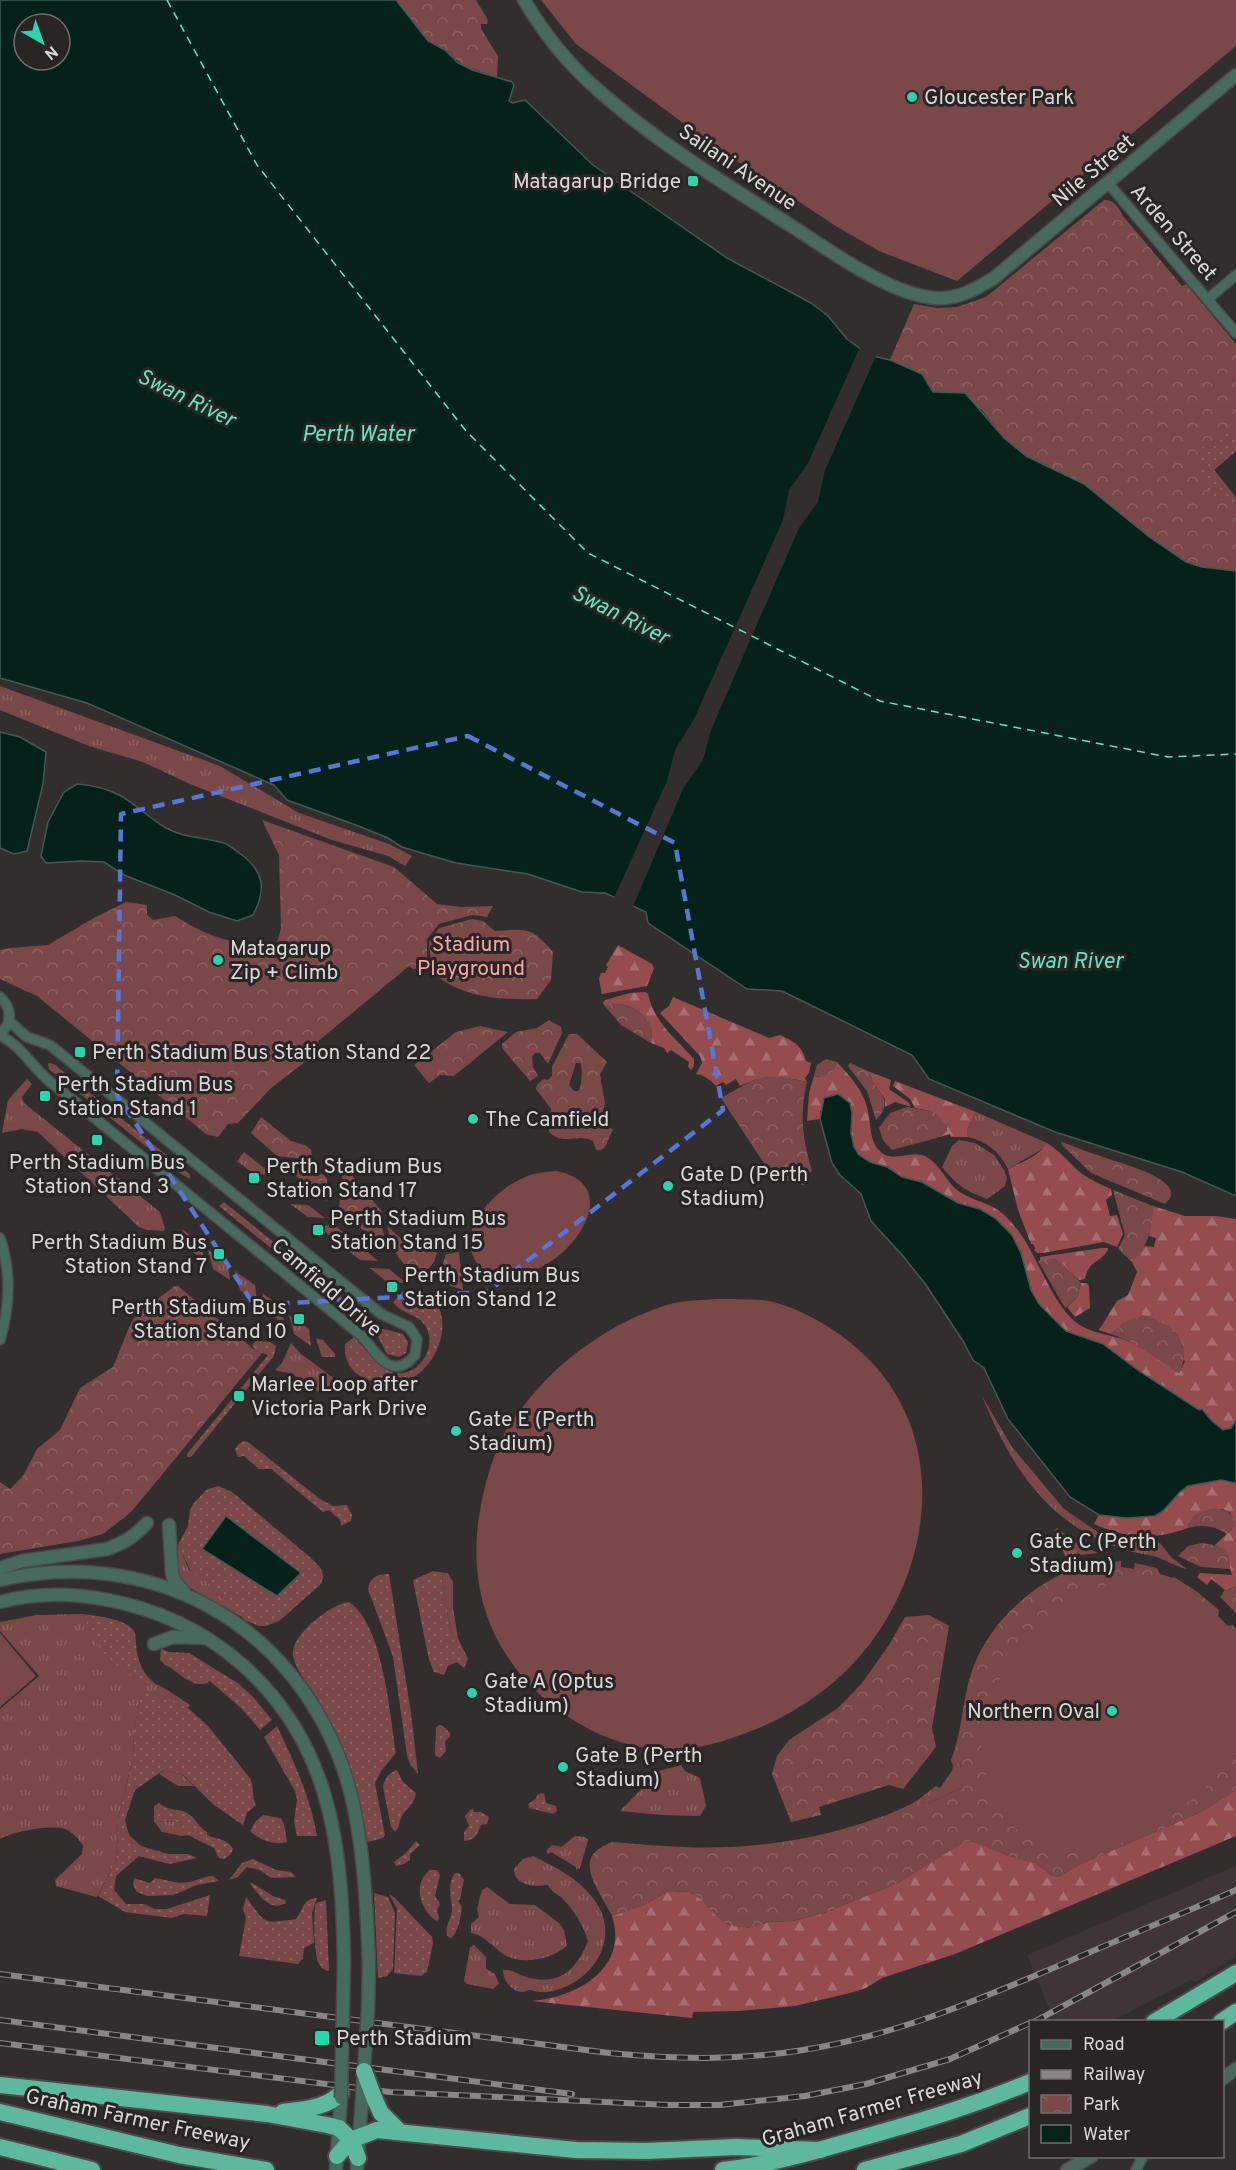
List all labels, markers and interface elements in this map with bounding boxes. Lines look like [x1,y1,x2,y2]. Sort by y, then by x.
north arrow [12,12,72,72]
text: N [40,41,61,63]
place label: Gloucester Park [924,85,1074,112]
marker: Gloucester Park [905,90,919,104]
street label: Sailani Avenue [673,119,802,218]
street label: Nile Street [1047,129,1141,214]
place label: Matagarup Bridge [513,169,681,196]
marker: Matagarup Bridge [686,174,700,188]
street label: Arden Street [1123,179,1222,287]
water label: Swan River [133,364,241,435]
water label: Perth Water [302,422,416,449]
water label: Swan River [567,580,674,653]
park label: Stadium Playground [417,932,525,983]
place label: Matagarup Zip + Climb [230,936,338,987]
water label: Swan River [1017,949,1124,976]
marker: Matagarup Zip + Climb [211,953,225,967]
place label: Perth Stadium Bus Station Stand 22 [92,1040,431,1067]
marker: Perth Stadium Bus Station Stand 22 [73,1045,87,1059]
place label: Perth Stadium Bus Station Stand 1 [57,1072,233,1123]
marker: Perth Stadium Bus Station Stand 1 [38,1089,52,1103]
place label: The Camfield [485,1107,609,1134]
marker: The Camfield [466,1112,480,1126]
marker: Perth Stadium Bus Station Stand 3 [90,1133,104,1147]
place label: Perth Stadium Bus Station Stand 3 [9,1150,185,1201]
place label: Perth Stadium Bus Station Stand 17 [266,1154,442,1205]
place label: Gate D (Perth Stadium) [680,1162,808,1213]
marker: Perth Stadium Bus Station Stand 17 [247,1171,261,1185]
marker: Gate D (Perth Stadium) [661,1179,675,1193]
place label: Perth Stadium Bus Station Stand 15 [330,1206,506,1257]
marker: Perth Stadium Bus Station Stand 15 [311,1223,325,1237]
place label: Perth Stadium Bus Station Stand 7 [31,1230,207,1281]
street label: Camfield Drive [265,1233,387,1344]
marker: Perth Stadium Bus Station Stand 7 [212,1247,226,1261]
place label: Perth Stadium Bus Station Stand 12 [404,1263,580,1314]
marker: Perth Stadium Bus Station Stand 12 [385,1280,399,1294]
place label: Perth Stadium Bus Station Stand 10 [111,1295,287,1346]
marker: Perth Stadium Bus Station Stand 10 [292,1312,306,1326]
place label: Marlee Loop after Victoria Park Drive [251,1372,427,1423]
marker: Marlee Loop after Victoria Park Drive [232,1389,246,1403]
place label: Gate E (Perth Stadium) [468,1407,594,1458]
marker: Gate E (Perth Stadium) [449,1424,463,1438]
place label: Gate C (Perth Stadium) [1029,1529,1157,1580]
marker: Gate C (Perth Stadium) [1010,1546,1024,1560]
place label: Gate A (Optus Stadium) [484,1669,614,1720]
marker: Gate A (Optus Stadium) [465,1686,479,1700]
place label: Northern Oval [967,1699,1100,1726]
marker: Northern Oval [1105,1704,1119,1718]
place label: Gate B (Perth Stadium) [575,1743,703,1794]
marker: Gate B (Perth Stadium) [556,1760,570,1774]
legend [1029,2020,1224,2158]
place label: Perth Stadium [336,2026,472,2053]
marker: Perth Stadium [313,2029,331,2047]
text: Road [1083,2034,1125,2057]
text: Railway [1083,2064,1145,2087]
street label: Graham Farmer Freeway [759,2065,986,2154]
street label: Graham Farmer Freeway [23,2083,252,2157]
text: Park [1083,2094,1120,2117]
text: Water [1083,2124,1130,2147]

